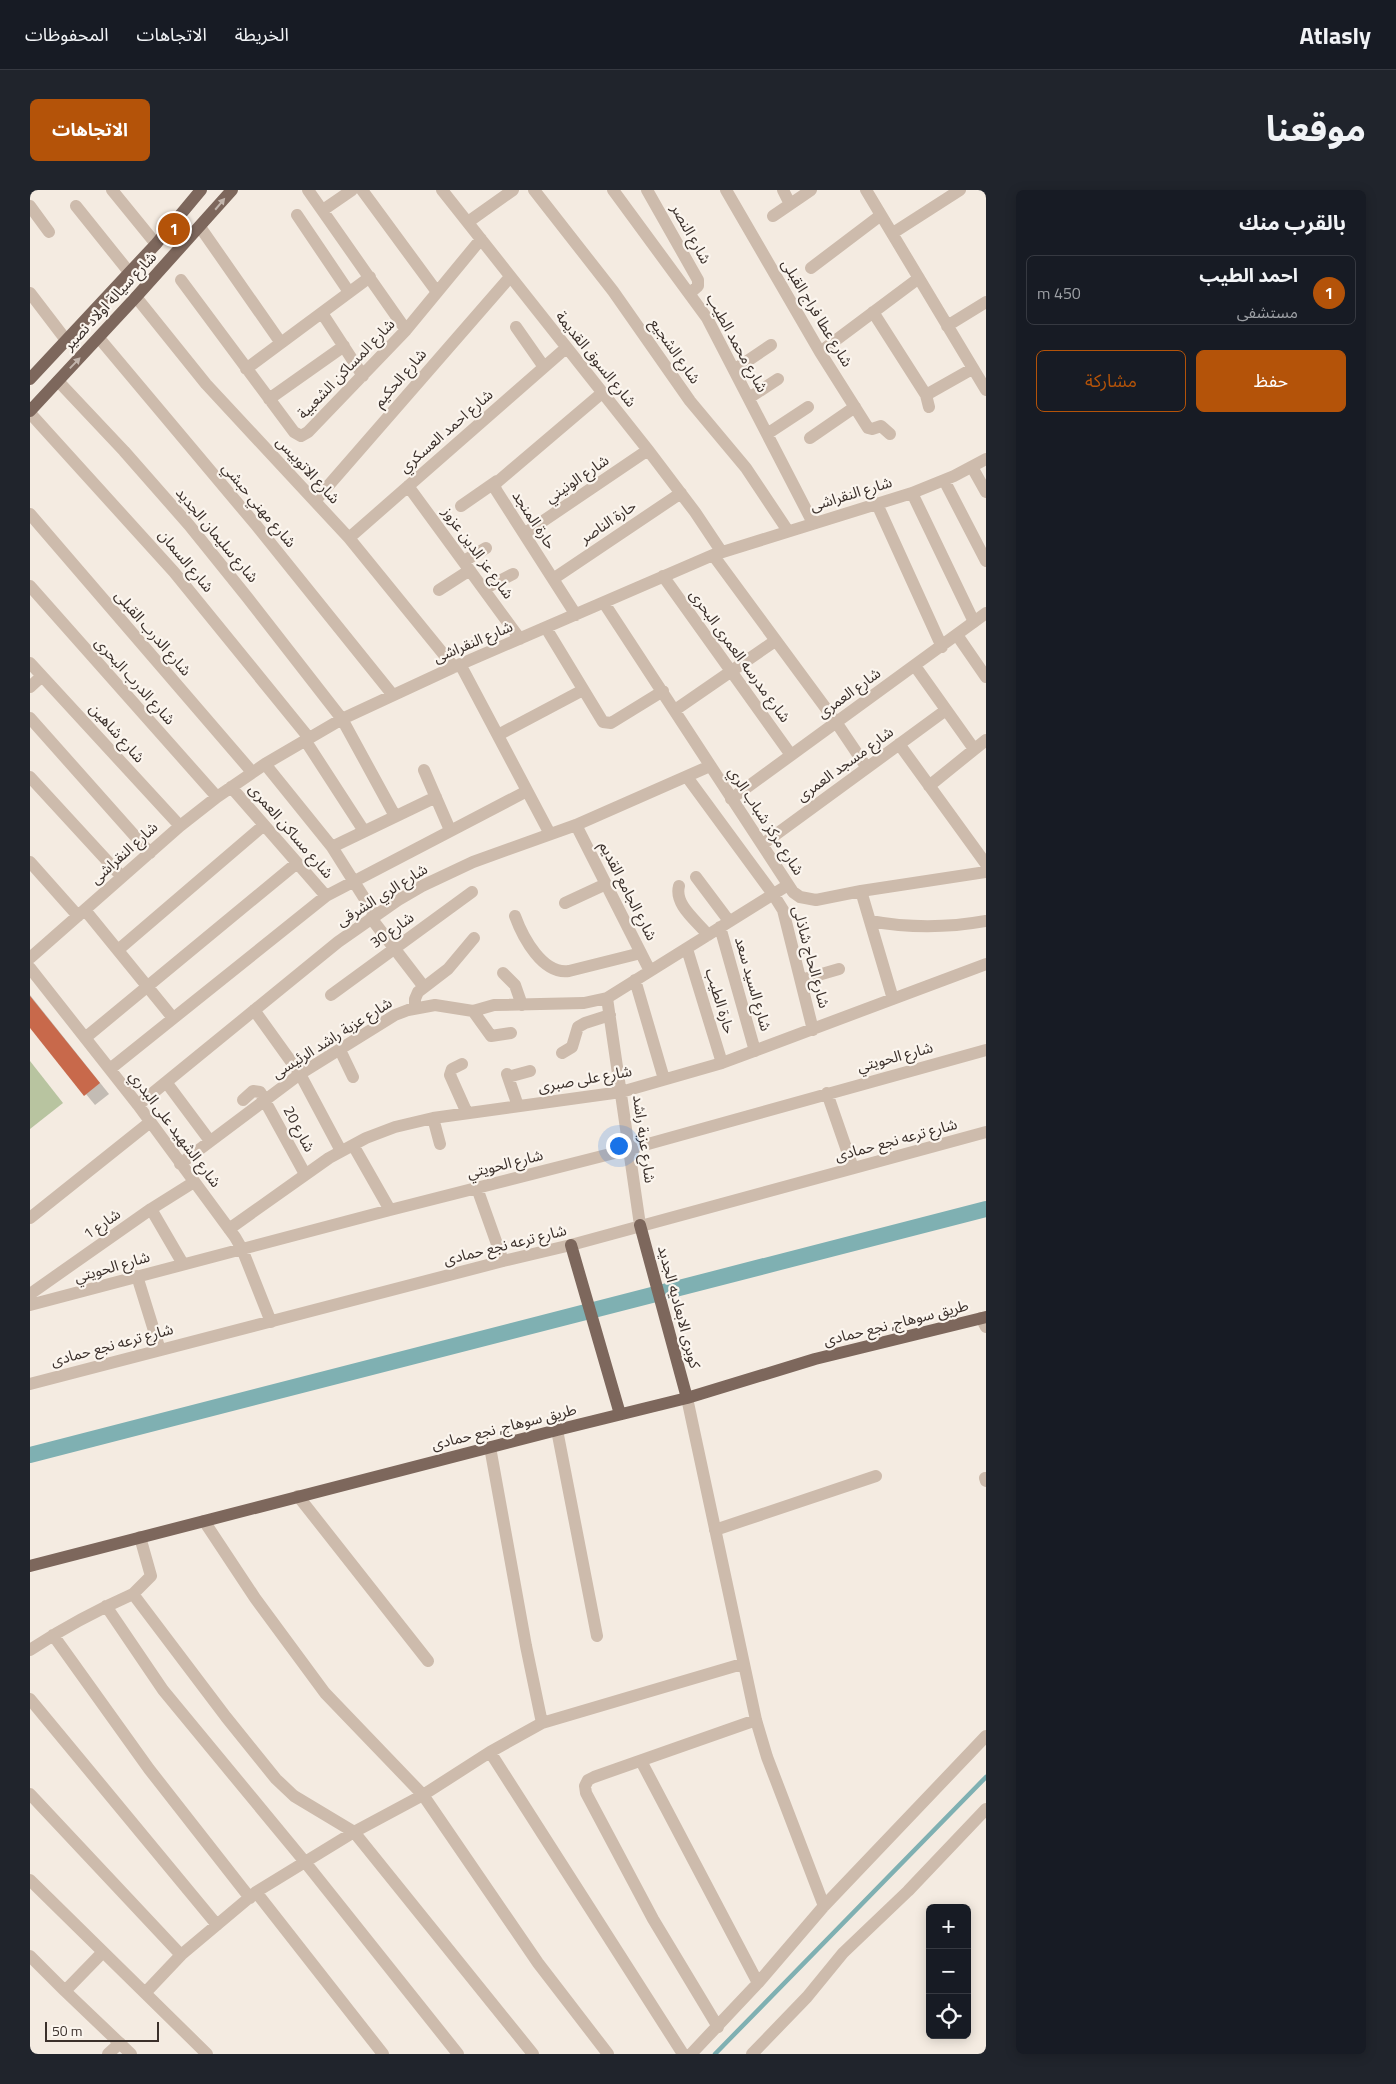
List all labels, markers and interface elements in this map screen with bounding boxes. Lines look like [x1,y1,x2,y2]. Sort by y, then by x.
text: Atlasly [1300,17,1371,53]
text: المحفوظات [25,21,109,48]
text: الاتجاهات [137,21,207,48]
text: الخريطة [235,21,289,48]
button: الاتجاهات [30,99,150,161]
text: موقعنا [1266,101,1366,155]
one-way arrow [215,197,226,210]
street label: شارع النصر [664,199,717,269]
text: بالقرب منك [1239,206,1346,238]
pin: 1 [158,210,190,248]
street label: شارع سيالة اولاد نصير [57,246,163,357]
street label: شارع عطا فراج القبلى [775,254,859,372]
text: احمد الطيب [1199,260,1298,289]
text: 450 m [1037,281,1081,305]
text: 1 [1325,281,1333,305]
street label: شارع محمد الطيب [700,289,774,397]
text: مستشفى [1237,300,1298,324]
street label: شارع السوق القديمة [550,306,643,413]
street label: شارع المساكن الشعبية [291,313,401,425]
street label: شارع الشجيع [643,313,707,389]
street label: شارع الحكيم [368,343,433,413]
button: مشاركة [1036,350,1186,412]
button: حفظ [1196,350,1346,412]
one-way arrow [69,357,81,369]
street label: شارع احمد العسكري [394,383,499,479]
street label: شارع الاتوبيس [270,431,346,509]
street label: شارع الونيني [540,449,614,509]
street label: شارع مهني حبشي [216,457,302,553]
street label: شارع النقراشى [807,470,895,518]
street label: شارع سليمان الجديد [170,482,264,588]
street label: حارة المنجد [507,486,562,554]
street label: حارة الناصر [574,494,641,550]
street label: شارع عز الدين عزوز [436,501,520,604]
street label: شارع السمان [152,524,220,598]
street label: شارع مدرسه العمرى البحرى [683,584,797,728]
street label: شارع الدرب القبلى [109,585,197,682]
street label: شارع النقراشى [429,614,517,670]
street label: شارع الدرب البحرى [89,632,181,731]
street label: شارع العمرى [812,661,886,724]
street label: شارع شاهين [83,698,151,769]
street label: شارع مسجد العمرى [791,720,899,808]
street label: شارع مركز شباب الري [722,762,810,880]
street label: شارع مساكن العمرى [243,778,339,884]
street label: شارع النقراشى [85,816,164,890]
street label: شارع الجامع القديم [593,837,664,945]
street label: شارع الري الشرقى [331,857,433,933]
street label: شارع الحاج شاذلى [786,903,836,1011]
street label: شارع 30 [365,906,419,954]
street label: شارع السيد سعد [728,934,778,1034]
street label: حارة الطيب [700,965,741,1037]
street label: شارع عزبة راشد الرئيسى [267,991,397,1085]
street label: شارع الحويتي [854,1035,936,1079]
street label: شارع على صبرى [536,1059,634,1099]
street label: شارع الشهيد على البدري [123,1065,227,1193]
street label: شارع عزبة راشد [626,1093,662,1185]
street label: شارع 20 [277,1102,321,1157]
street label: شارع ترعه نجع حمادى [832,1112,960,1168]
your location [606,1133,632,1159]
street label: شارع الحويتي [464,1143,546,1185]
street label: شارع 1 [78,1202,126,1246]
street label: شارع ترعه نجع حمادى [441,1218,569,1272]
street label: كوبرى الابعاديه الجديد [652,1243,707,1372]
street label: شارع الحويتي [71,1245,153,1289]
street label: طريق سوهاج, نجع حمادى [821,1293,971,1353]
street label: شارع ترعه نجع حمادى [48,1317,176,1373]
street label: طريق سوهاج, نجع حمادى [429,1397,579,1457]
map controls [926,1904,971,2039]
button: + [926,1904,971,1949]
button: − [926,1949,971,1994]
button: locate [926,1994,971,2039]
scale bar [45,2019,159,2042]
text: 50 m [52,2020,82,2041]

